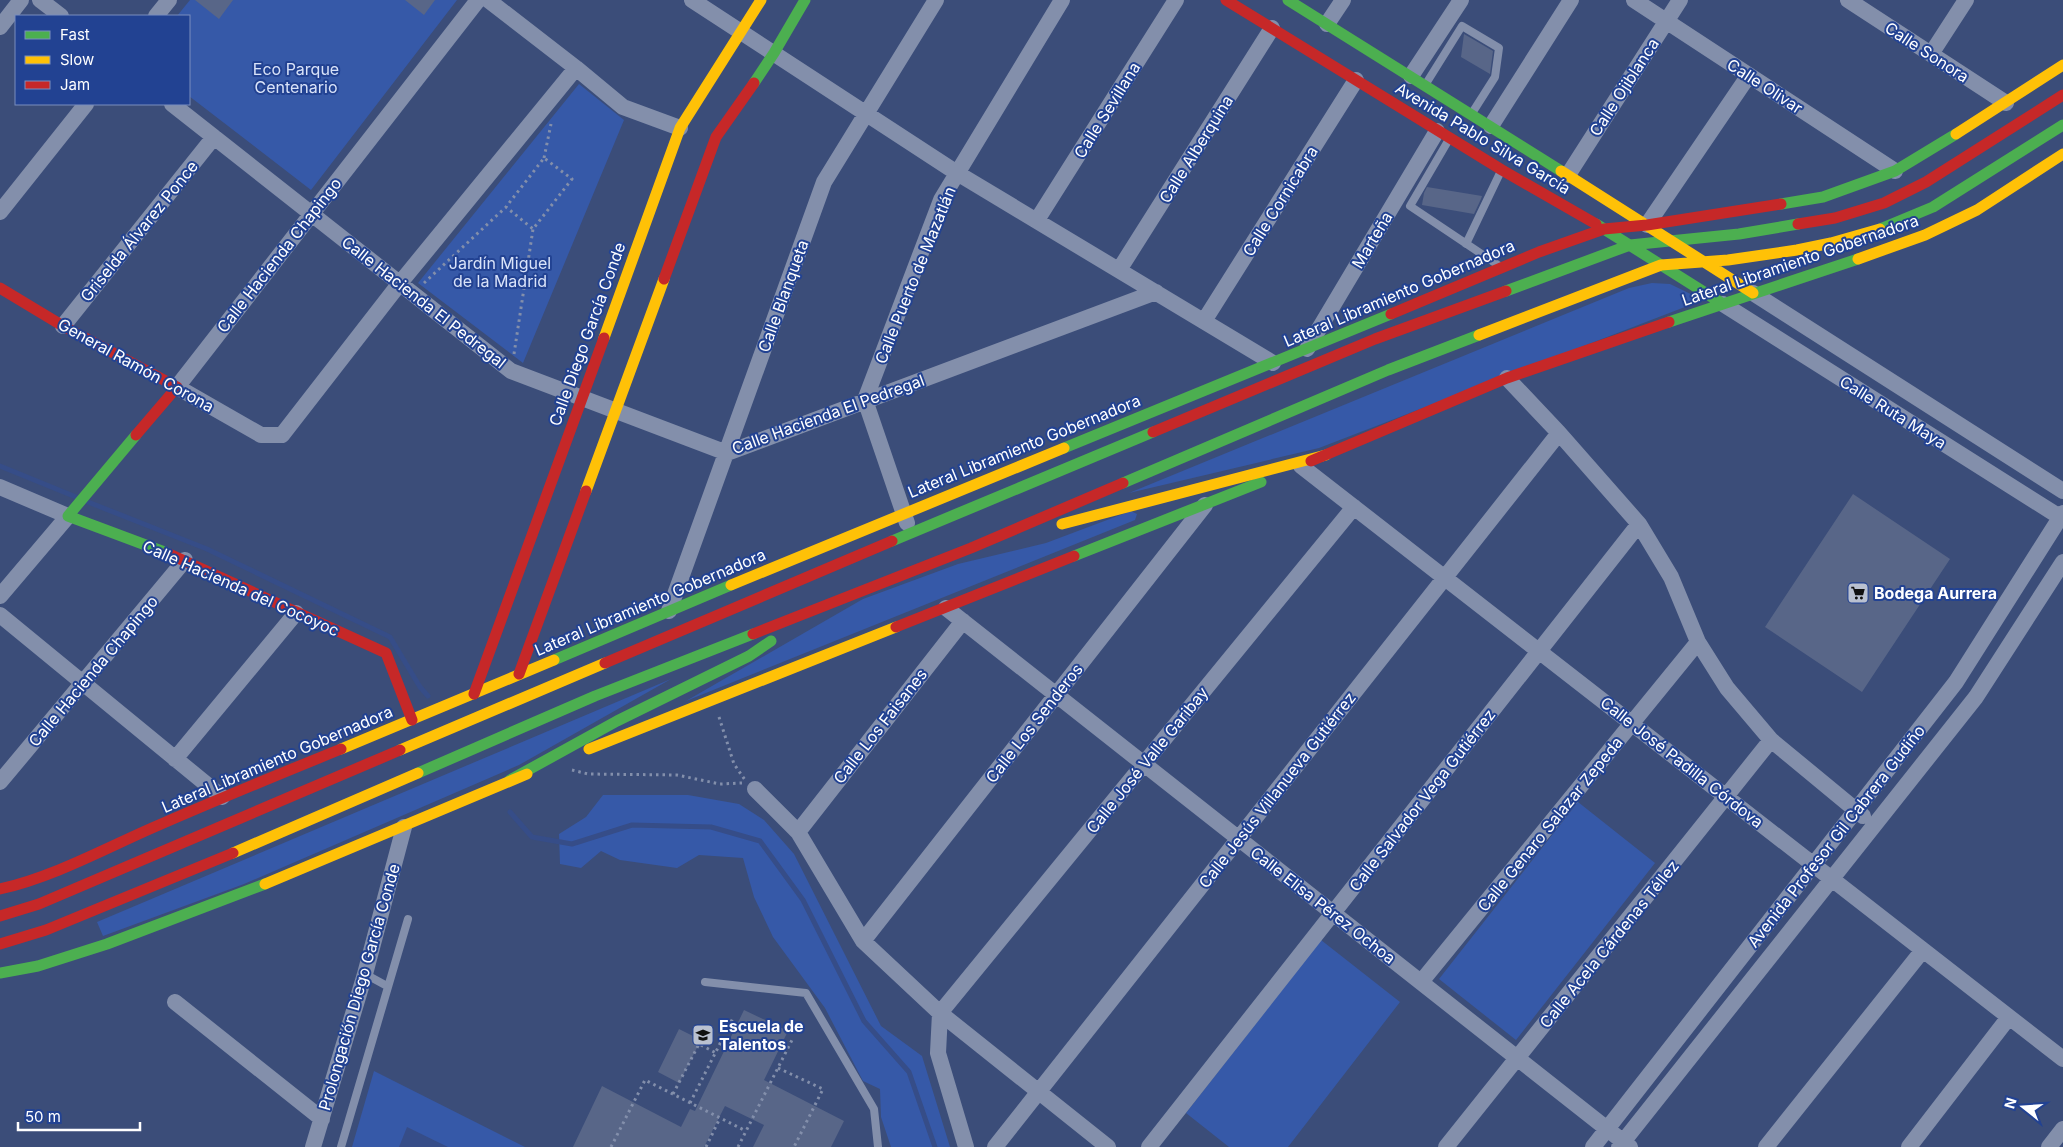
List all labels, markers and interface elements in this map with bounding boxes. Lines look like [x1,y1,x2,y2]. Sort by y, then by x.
legend [15,15,190,105]
street label: Calle Sonora [1881,17,1973,87]
text: Fast [60,25,90,44]
street label: Calle Ojiblanca [1585,34,1663,140]
text: Slow [60,50,94,69]
street label: Calle Olivar [1723,54,1807,118]
street label: Calle Sevillana [1069,58,1145,162]
park label: Eco Parque Centenario [253,59,339,97]
text: Jam [60,75,90,94]
street label: Avenida Pablo Silva García [1392,78,1574,198]
street label: Calle Alberquina [1155,91,1237,207]
street label: Calle Cornicabra [1238,142,1322,260]
street label: Griselda Álvarez Ponce [76,156,202,306]
street label: Calle Hacienda Chapingo [212,174,346,336]
street label: Calle Puerto de Mazatlán [870,184,960,366]
street label: Marteña [1347,208,1397,272]
street label: Lateral Libramiento Gobernadora [1679,210,1921,310]
street label: Calle Hacienda El Pedregal [338,232,510,372]
street label: Lateral Libramiento Gobernadora [1280,235,1518,351]
street label: Calle Blanqueta [753,237,813,355]
street label: Calle Diego García Conde [544,239,630,429]
park label: Jardín Miguel de la Madrid [449,253,551,291]
street label: General Ramón Corona [55,314,217,416]
street label: Calle Hacienda El Pedregal [729,370,927,458]
street label: Calle Ruta Maya [1836,371,1950,453]
street label: Lateral Libramiento Gobernadora [905,390,1143,502]
street label: Calle Hacienda del Cocoyoc [140,536,342,640]
street label: Lateral Libramiento Gobernadora [531,544,769,660]
supermarket icon: Bodega Aurrera [1846,581,1870,605]
place label: Bodega Aurrera [1874,583,1997,603]
street label: Calle Hacienda Chapingo [24,591,162,751]
street label: Calle Los Senderos [981,659,1087,787]
street label: Calle Los Faisanes [829,665,931,787]
street label: Calle José Valle Garibay [1082,683,1212,837]
street label: Calle Jesús Villanueva Gutiérrez [1194,688,1360,892]
street label: Calle José Padilla Córdova [1597,692,1767,832]
street label: Lateral Libramiento Gobernadora [158,701,396,817]
street label: Calle Salvador Vega Gutiérrez [1345,705,1499,895]
street label: Avenida Profesor Gil Cabrera Gudiño [1743,721,1929,951]
street label: Calle Genaro Salazar Zepeda [1473,732,1627,916]
street label: Calle Elisa Pérez Ochoa [1246,842,1400,968]
street label: Calle Acela Cárdenas Téllez [1535,856,1683,1032]
street label: Prolongación Diego García Conde [314,861,404,1113]
place label: Escuela de Talentos [719,1016,804,1054]
school or university icon: Escuela de Talentos [691,1023,715,1047]
north arrow [1998,1082,2048,1132]
text: N [2000,1095,2020,1111]
scale bar [18,1100,140,1132]
text: 50 m [25,1107,61,1126]

